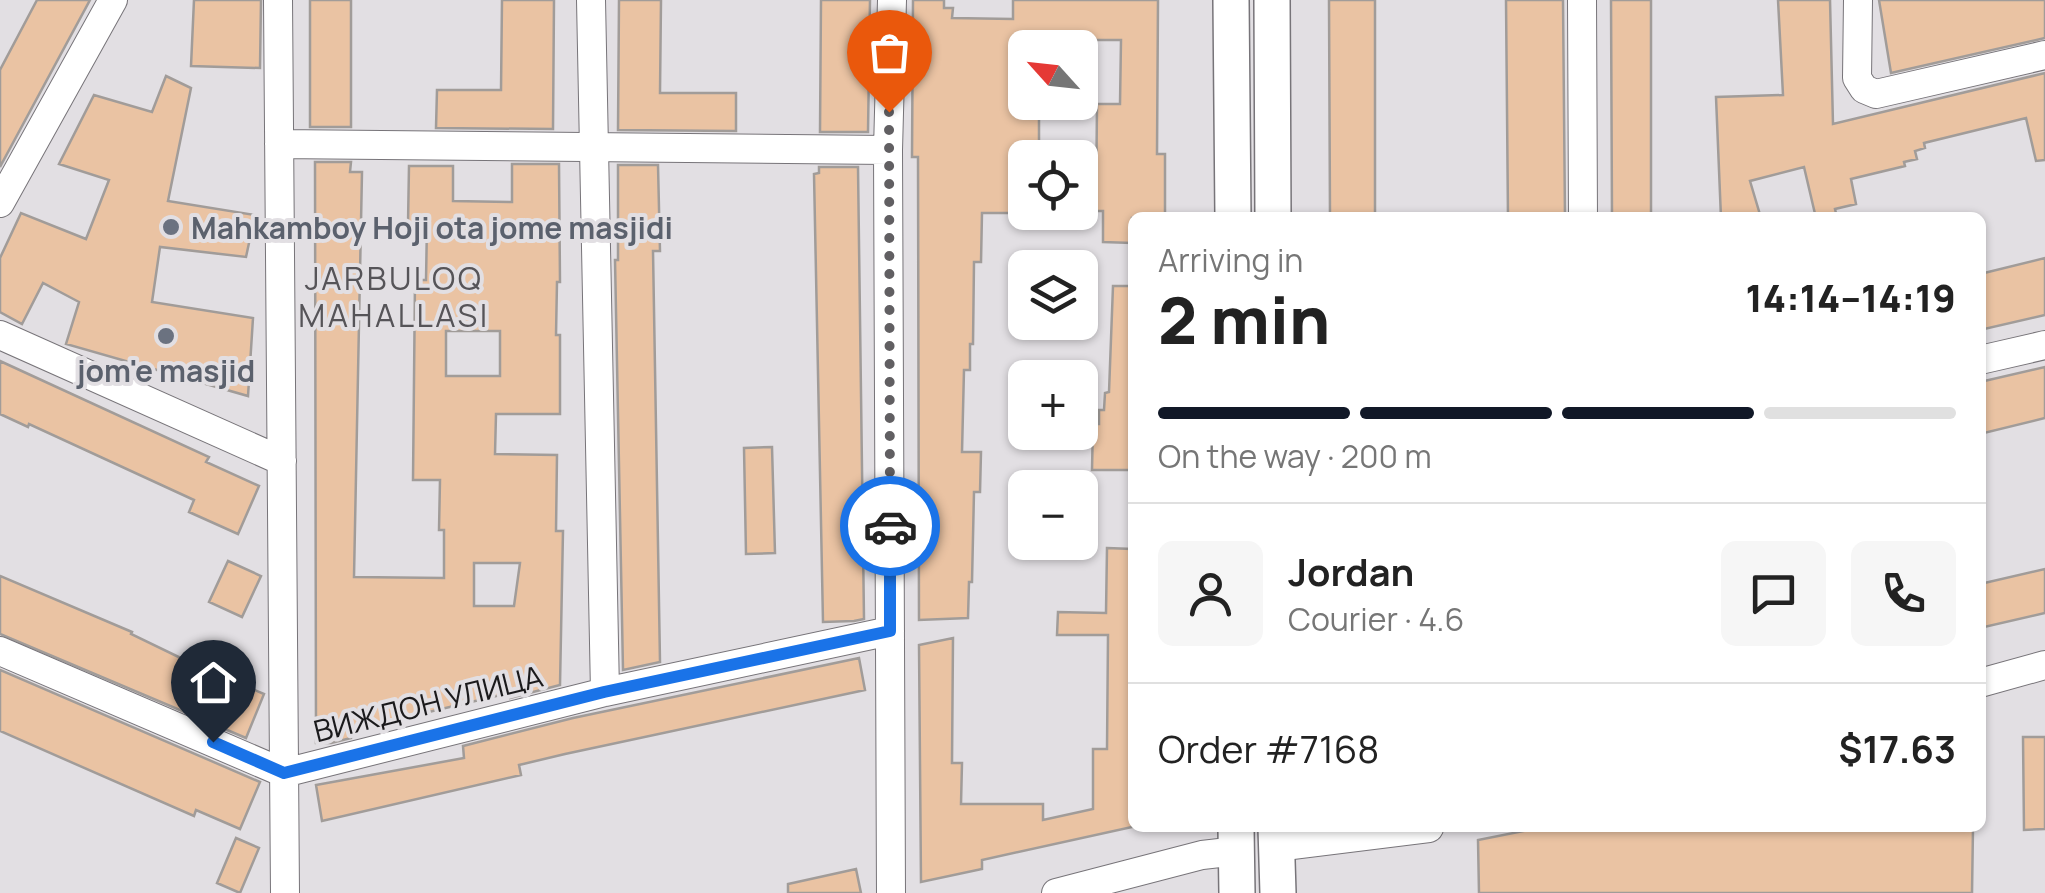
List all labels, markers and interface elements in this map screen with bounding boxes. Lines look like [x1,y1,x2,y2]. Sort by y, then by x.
pin [847,10,932,113]
icon: bag [862,25,917,80]
north arrow [1008,30,1098,120]
map controls [1008,30,1098,560]
button: locate [1008,140,1098,230]
place label: Mahkamboy Hoji ota jome masjidi [191,207,673,248]
marker: Mahkamboy Hoji ota jome masjidi [160,216,182,238]
text: Arriving in [1158,238,1303,282]
button: layers [1008,250,1098,340]
district label: JARBULOQ MAHALLASI [298,256,490,337]
text: 14:14–14:19 [1746,271,1956,323]
text: 2 min [1158,275,1330,364]
marker: jom'e masjid [155,325,177,347]
place label: jom'e masjid [76,350,255,391]
button: + [1008,360,1098,450]
text: On the way · 200 m [1158,434,1432,478]
button: − [1008,470,1098,560]
courier [840,476,940,576]
icon: car [863,499,918,554]
button: person [1158,541,1263,646]
button: chat [1721,541,1826,646]
button: phone [1851,541,1956,646]
text: Jordan [1288,545,1414,597]
text: Courier · 4.6 [1288,597,1464,641]
pin [171,640,256,743]
icon: home [186,655,241,710]
street label: ВИЖДОН УЛИЦА [309,655,547,751]
text: Order #7168 [1158,722,1379,774]
text: $17.63 [1839,722,1956,774]

